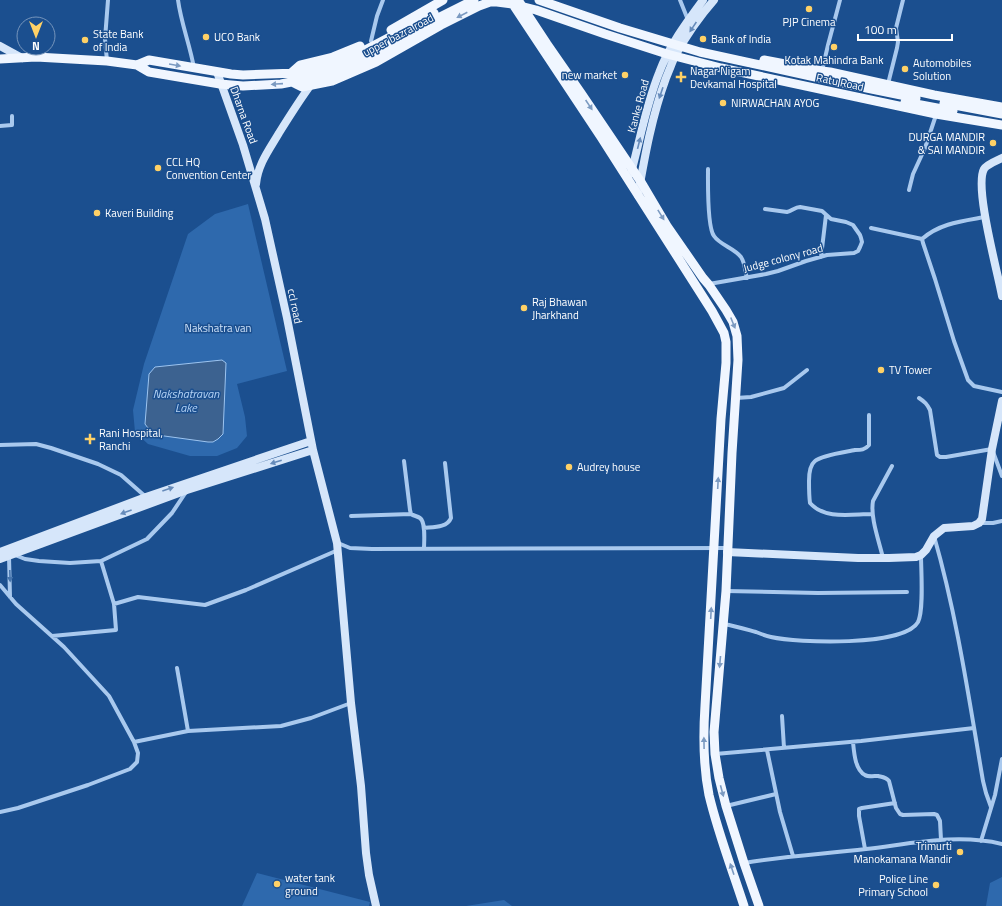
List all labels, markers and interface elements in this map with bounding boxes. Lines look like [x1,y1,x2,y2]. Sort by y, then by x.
marker: PJP Cinema [804,4,814,14]
street label: upper bazra road [360,10,436,60]
one-way arrow [456,12,468,18]
place label: PJP Cinema [783,14,836,30]
north arrow [16,16,56,56]
scale bar [858,16,952,42]
text: 100 m [864,20,897,39]
one-way arrow [689,22,697,32]
place label: State Bank of India [93,26,144,55]
place label: UCO Bank [214,29,261,45]
place label: Bank of India [711,31,772,47]
marker: UCO Bank [201,32,211,42]
marker: Bank of India [698,34,708,44]
marker: State Bank of India [80,35,90,45]
text: N [32,38,40,54]
marker: Kotak Mahindra Bank [829,42,839,52]
place label: Kotak Mahindra Bank [785,52,884,68]
place label: Automobiles Solution [913,55,971,84]
one-way arrow [169,62,181,68]
place label: Nagar Nigam Devkamal Hospital [690,63,777,92]
marker: Automobiles Solution [900,64,910,74]
place label: new market [562,67,617,83]
street label: Ratu Road [815,69,865,95]
marker: new market [620,70,630,80]
marker: Nagar Nigam Devkamal Hospital [675,71,687,83]
street label: Kanke Road [623,77,653,134]
one-way arrow [270,80,283,87]
street label: Dharna Road [226,84,262,146]
one-way arrow [658,87,664,99]
place label: NIRWACHAN AYOG [731,95,820,111]
marker: NIRWACHAN AYOG [718,98,728,108]
one-way arrow [585,100,593,110]
place label: DURGA MANDIR & SAI MANDIR [908,129,985,158]
one-way arrow [637,137,643,149]
marker: DURGA MANDIR & SAI MANDIR [988,138,998,148]
place label: CCL HQ Convention Center [166,154,251,183]
marker: CCL HQ Convention Center [153,163,163,173]
place label: Kaveri Building [105,205,174,221]
marker: Kaveri Building [92,208,102,218]
one-way arrow [657,210,665,220]
street label: Judge colony road [741,240,825,276]
street label: ccl road [284,287,307,325]
place label: Raj Bhawan Jharkhand [532,294,587,323]
marker: Raj Bhawan Jharkhand [519,303,529,313]
one-way arrow [730,318,736,330]
park label: Nakshatra van [185,320,252,336]
place label: TV Tower [889,362,932,378]
marker: TV Tower [876,365,886,375]
water label: Nakshatravan Lake [153,384,220,417]
place label: Rani Hospital, Ranchi [99,425,163,454]
marker: Rani Hospital, Ranchi [84,433,96,445]
one-way arrow [270,459,282,465]
place label: Audrey house [577,459,641,475]
marker: Audrey house [564,462,574,472]
one-way arrow [714,477,721,489]
one-way arrow [162,486,174,492]
one-way arrow [120,510,132,516]
one-way arrow [6,570,13,582]
one-way arrow [707,607,714,619]
one-way arrow [717,656,724,668]
one-way arrow [701,736,707,749]
one-way arrow [720,785,726,797]
place label: Trimurti Manokamana Mandir [854,838,952,867]
marker: Trimurti Manokamana Mandir [955,847,965,857]
one-way arrow [729,863,735,875]
place label: water tank ground [285,870,336,899]
place label: Police Line Primary School [858,871,928,900]
marker: water tank ground [272,879,282,889]
marker: Police Line Primary School [931,880,941,890]

